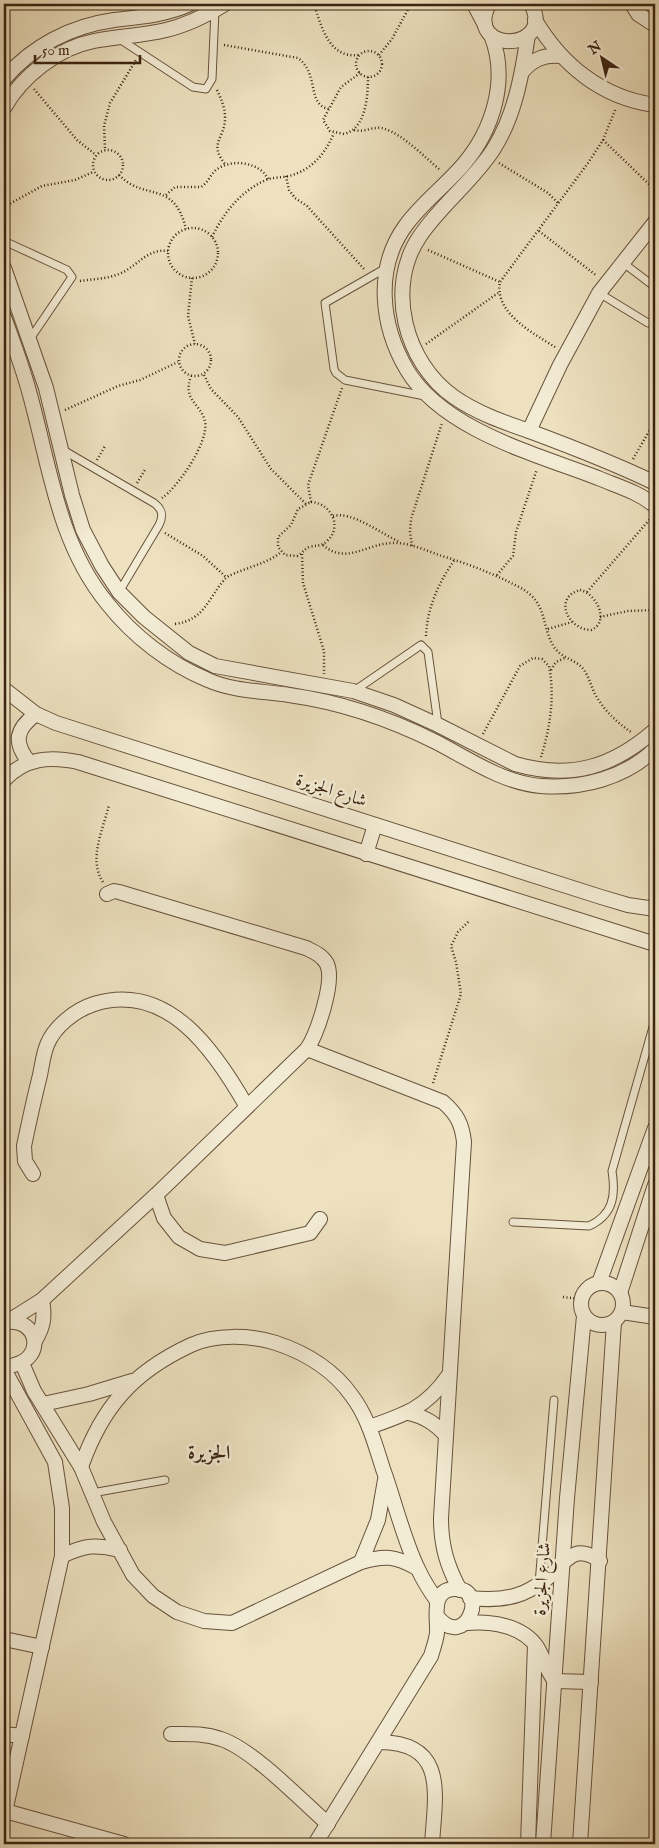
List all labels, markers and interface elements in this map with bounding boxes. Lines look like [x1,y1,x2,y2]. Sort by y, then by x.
scale bar [35,32,140,64]
north arrow [576,32,626,82]
text: N [584,37,605,60]
text: 50 m [42,41,70,60]
street label: شارع الجزيرة [292,769,369,815]
district label: الجزيرة [188,1441,230,1466]
street label: شارع الجزيرة [529,1542,559,1617]

